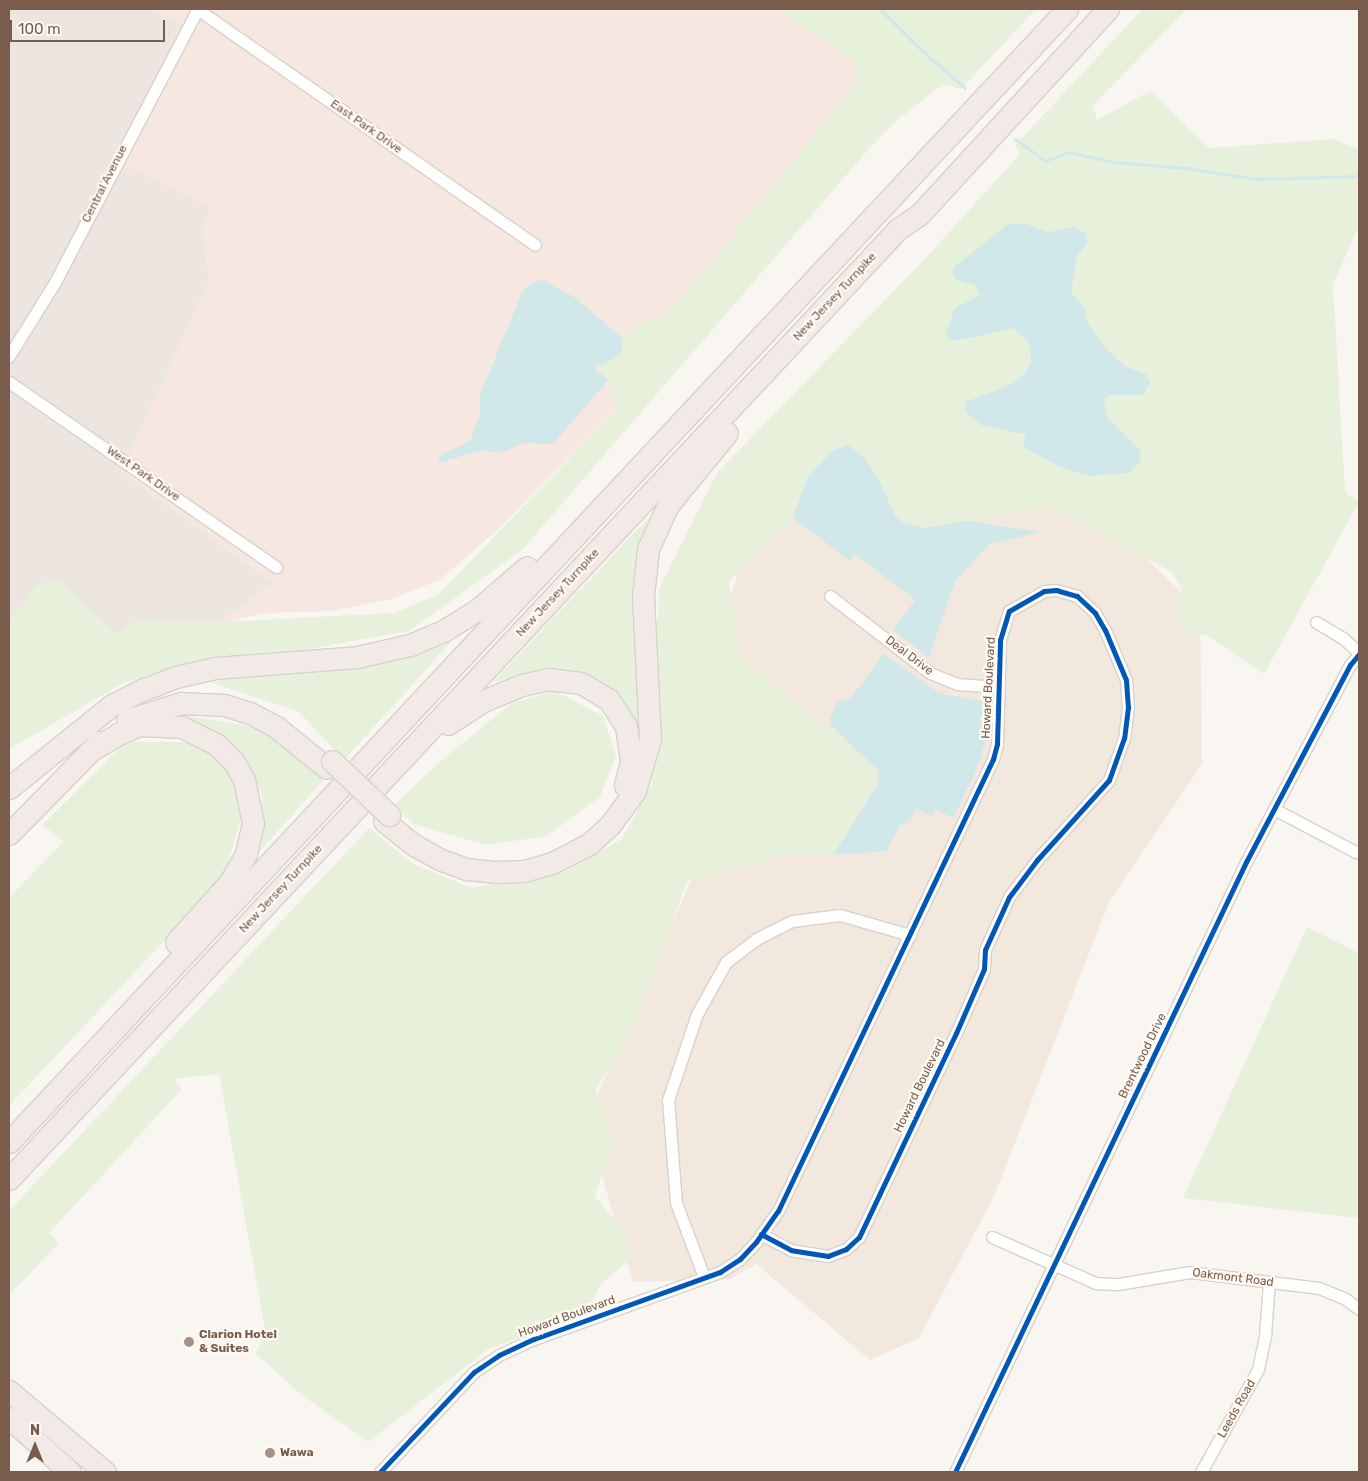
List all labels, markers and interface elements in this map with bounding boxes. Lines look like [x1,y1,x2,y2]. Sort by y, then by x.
scale bar [12,10,168,42]
text: 100 m [18,20,60,38]
street label: East Park Drive [327,97,405,157]
street label: Central Avenue [79,143,131,225]
street label: New Jersey Turnpike [790,250,880,344]
street label: West Park Drive [103,443,183,505]
street label: New Jersey Turnpike [513,546,603,640]
street label: Deal Drive [882,633,936,679]
street label: Howard Boulevard [979,637,999,739]
street label: New Jersey Turnpike [236,842,326,936]
street label: Brentwood Drive [1116,1011,1170,1101]
street label: Howard Boulevard [891,1037,949,1135]
street label: Oakmont Road [1192,1266,1274,1290]
street label: Howard Boulevard [517,1293,617,1341]
place label: Clarion Hotel & Suites [199,1328,277,1356]
marker: Clarion Hotel & Suites [183,1336,195,1348]
street label: Leeds Road [1215,1377,1259,1441]
north arrow [10,1421,60,1471]
text: N [30,1422,40,1439]
place label: Wawa [280,1446,314,1460]
marker: Wawa [264,1447,276,1459]

